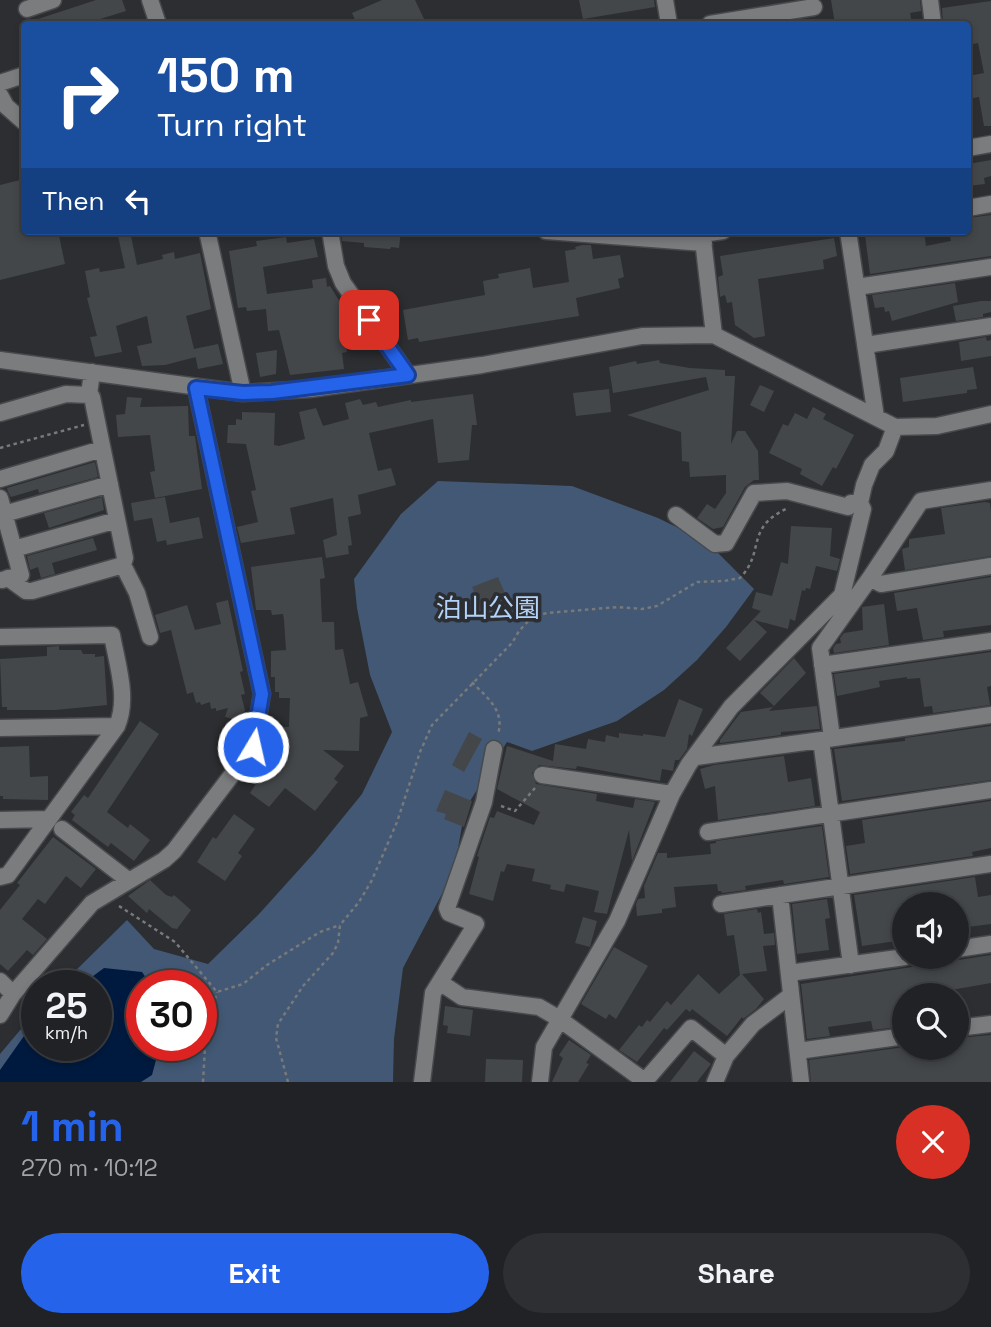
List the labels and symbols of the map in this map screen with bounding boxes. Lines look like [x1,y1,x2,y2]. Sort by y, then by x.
pin [339,290,399,350]
park label: 泊山公園 [436,591,540,625]
position arrow [216,710,290,784]
speed limit sign: 30 [126,970,217,1061]

